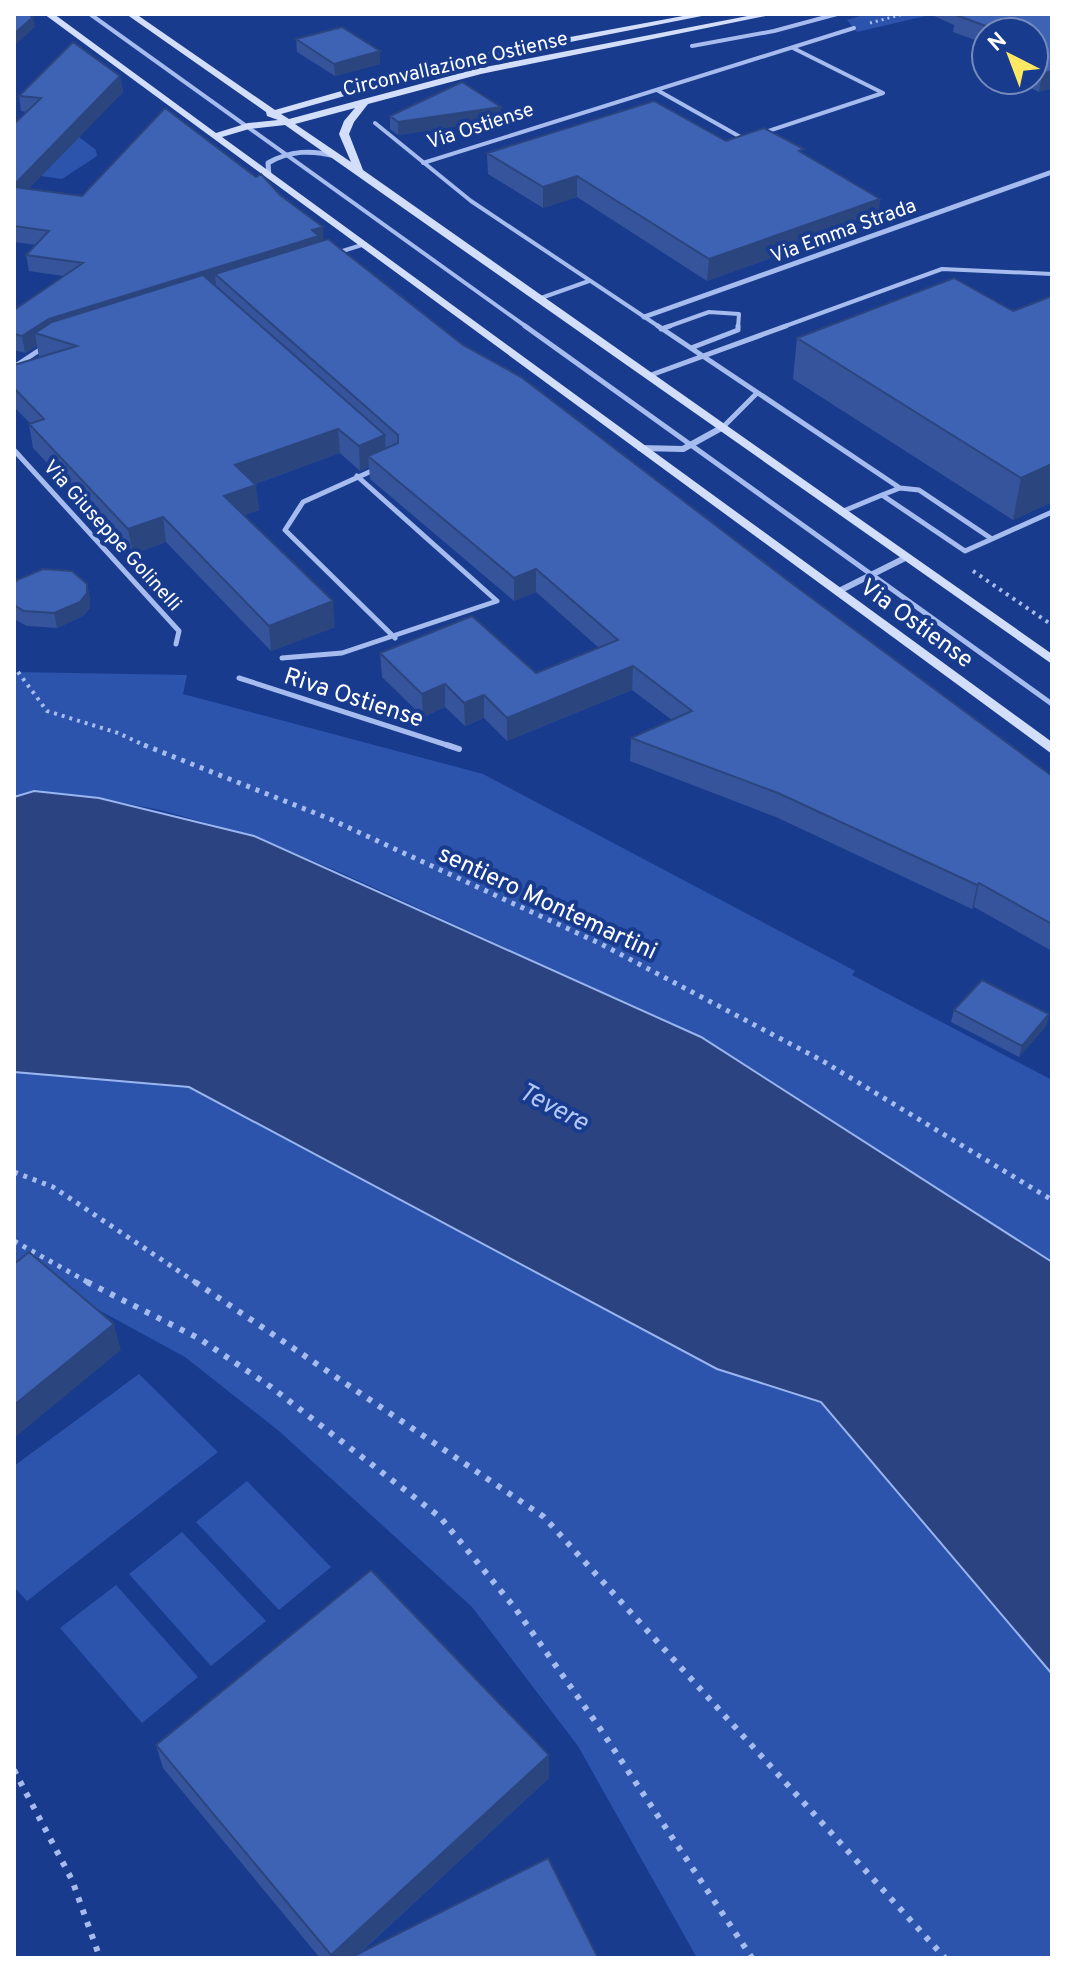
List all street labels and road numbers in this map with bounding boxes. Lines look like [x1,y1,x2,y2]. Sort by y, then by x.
street label: Circonvallazione Ostiense [340,26,570,103]
street label: Via Ostiense [424,97,537,156]
street label: Via Emma Strada [767,193,920,270]
street label: Via Giuseppe Golinelli [37,455,186,617]
street label: Via Ostiense [853,573,979,676]
street label: Riva Ostiense [280,662,427,736]
street label: sentiero Montemartini [433,840,661,968]

